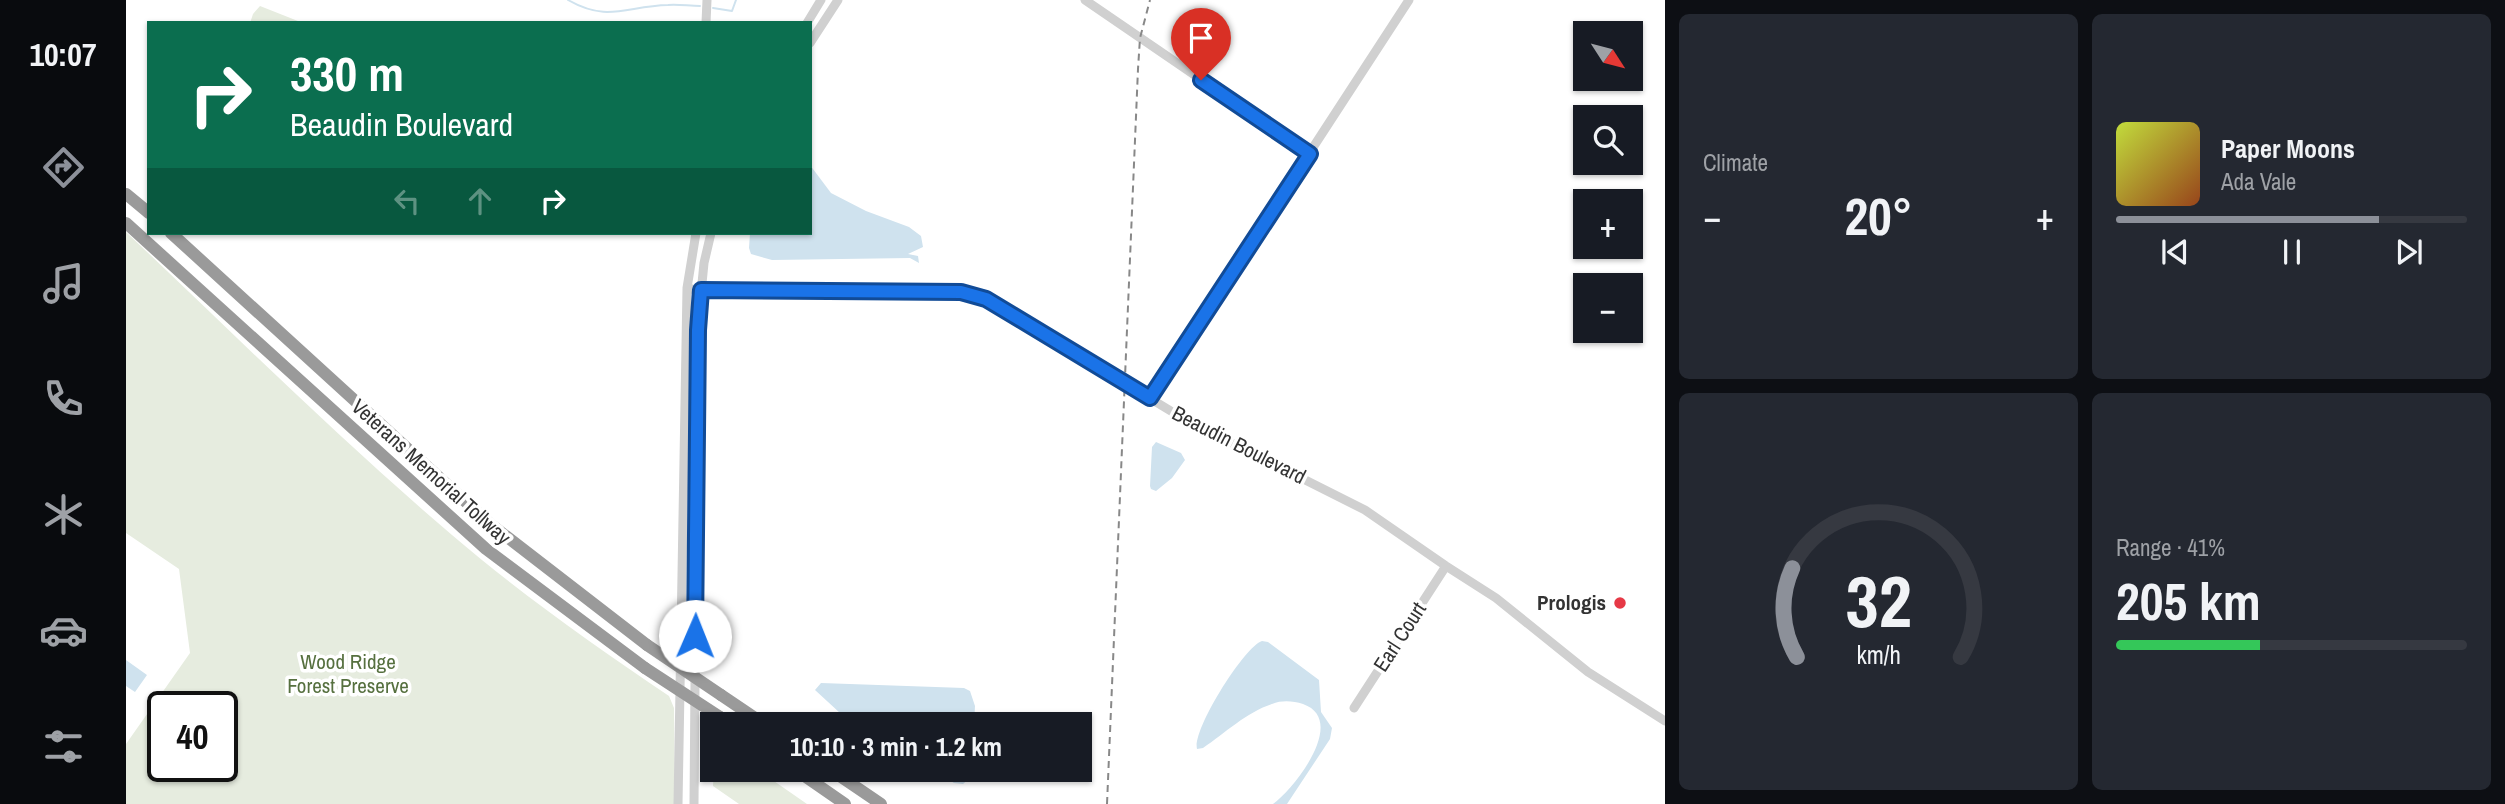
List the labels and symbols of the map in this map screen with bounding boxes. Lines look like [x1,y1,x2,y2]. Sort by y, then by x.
pin [1171,8,1231,80]
north arrow [1573,21,1643,91]
street label: Veterans Memorial Tollway [345,392,518,551]
street label: Beaudin Boulevard [1167,398,1311,491]
place label: Prologis [1537,588,1606,617]
marker: Prologis [1612,595,1628,611]
street label: Earl Court [1366,596,1433,677]
position arrow [658,599,732,673]
park label: Wood Ridge Forest Preserve [287,647,409,700]
speed limit sign: 40 [147,691,238,782]

